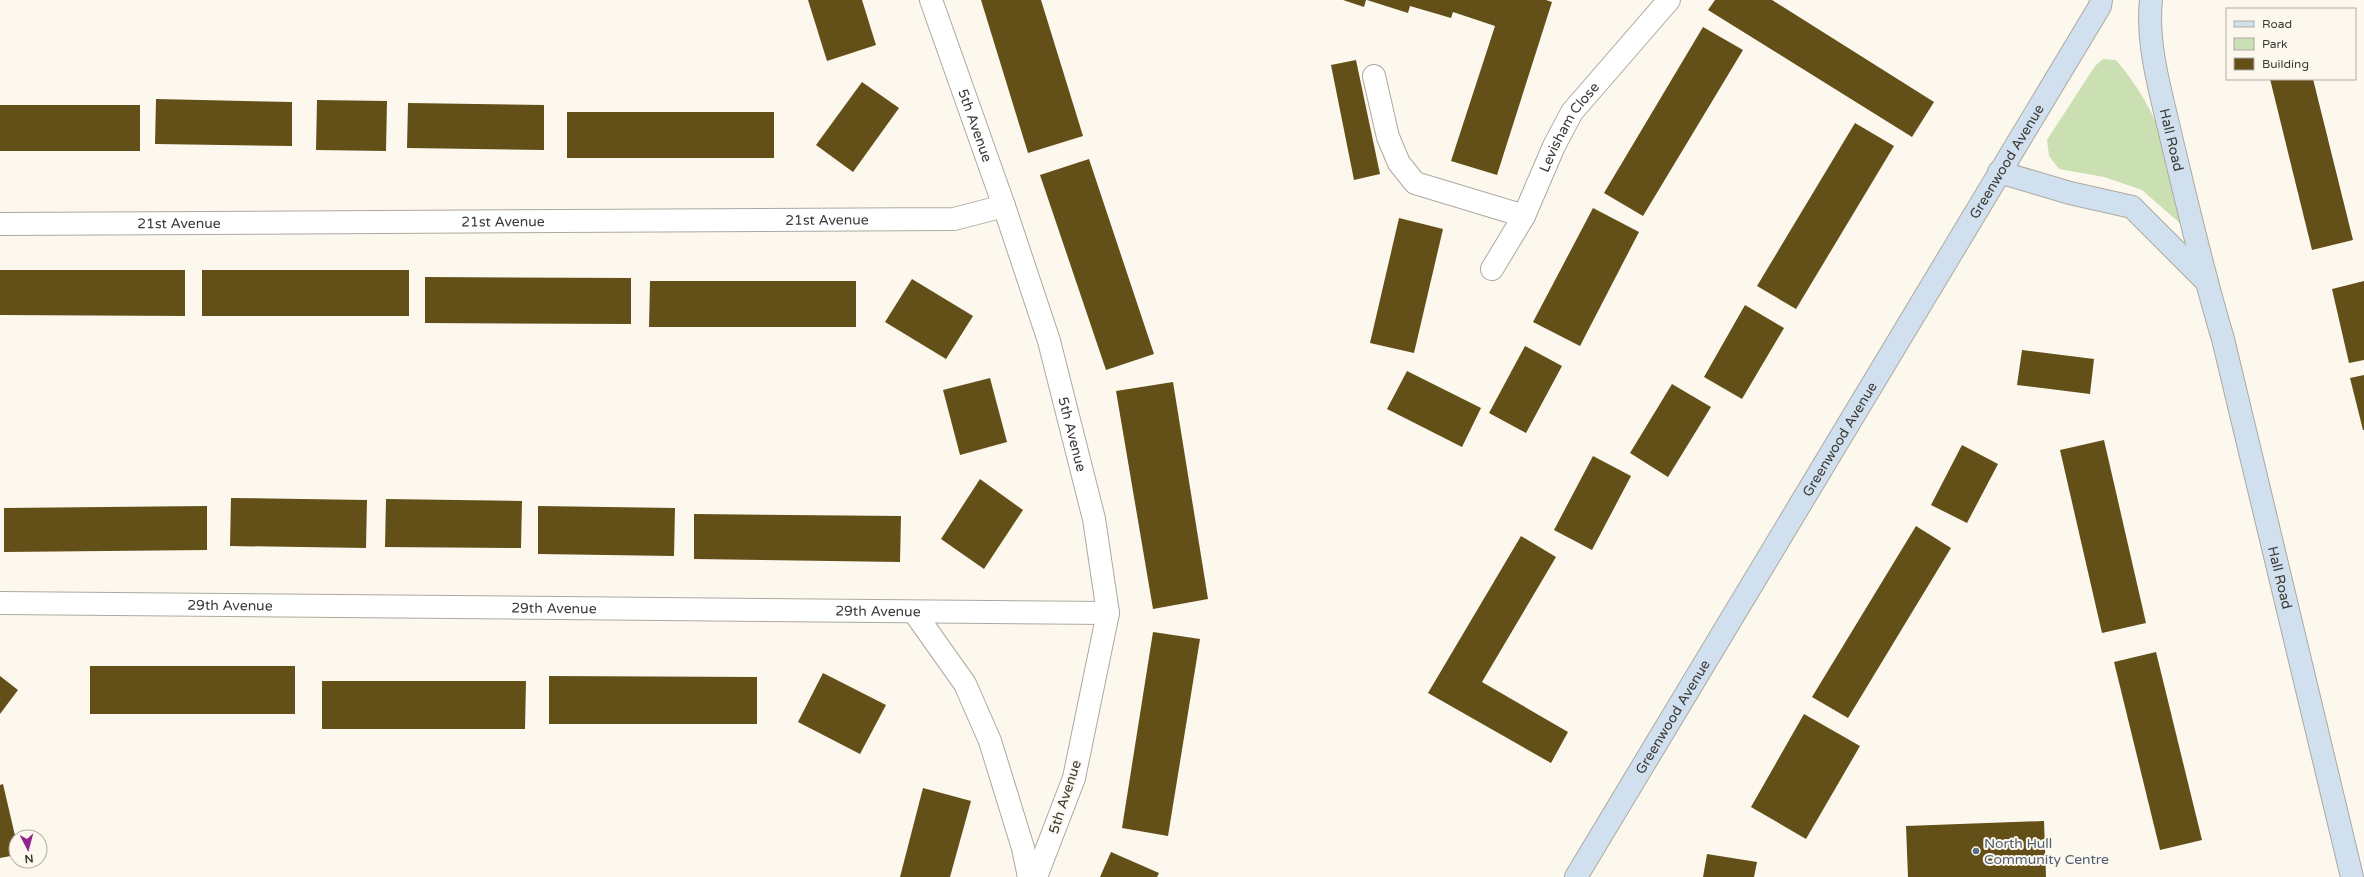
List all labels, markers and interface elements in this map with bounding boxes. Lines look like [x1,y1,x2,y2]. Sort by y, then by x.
legend [2226,8,2356,80]
text: Road [2262,17,2292,31]
text: Park [2262,37,2288,51]
text: Building [2262,57,2309,71]
street label: Levisham Close [1535,78,1603,175]
street label: 5th Avenue [955,86,996,164]
street label: Greenwood Avenue [1965,101,2047,222]
street label: Hall Road [2156,107,2187,173]
street label: 21st Avenue [785,211,869,228]
street label: 21st Avenue [461,213,545,230]
street label: 21st Avenue [137,214,221,232]
street label: Greenwood Avenue [1798,379,1880,500]
street label: 5th Avenue [1055,395,1090,473]
street label: Hall Road [2264,544,2296,611]
street label: 29th Avenue [187,596,273,614]
street label: 29th Avenue [511,599,597,617]
street label: 29th Avenue [835,602,921,620]
street label: Greenwood Avenue [1631,656,1713,777]
street label: 5th Avenue [1045,758,1085,836]
north arrow [8,829,48,869]
place label: North Hull Community Centre [1984,835,2109,868]
marker: North Hull Community Centre [1971,846,1981,856]
text: N [24,852,34,865]

